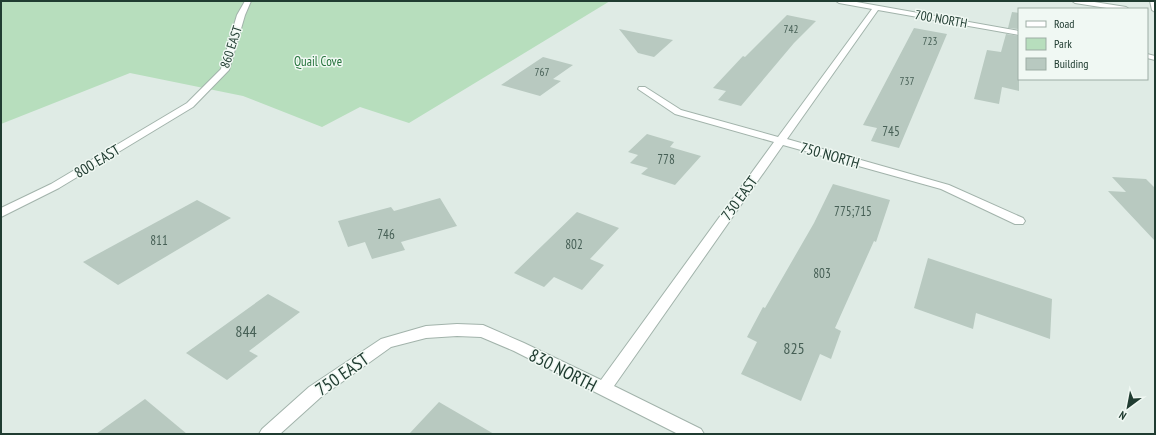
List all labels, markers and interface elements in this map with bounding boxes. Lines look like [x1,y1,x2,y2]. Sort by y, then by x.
street label: 700 NORTH [913,6,969,32]
legend [1018,8,1148,80]
text: Road [1054,16,1074,31]
house number: 742 [784,22,798,36]
street label: 860 EAST [216,24,246,70]
house number: 723 [923,34,937,48]
text: Park [1054,36,1072,51]
park label: Quail Cove [294,53,342,70]
text: Building [1054,56,1089,71]
house number: 767 [535,65,549,79]
house number: 737 [900,74,914,88]
house number: 745 [882,123,900,140]
street label: 750 NORTH [798,137,862,173]
street label: 800 EAST [71,140,124,182]
house number: 778 [657,151,675,168]
street label: 730 EAST [717,172,762,224]
house number: 775;715 [834,203,872,220]
house number: 746 [377,226,395,243]
house number: 811 [150,232,168,249]
house number: 802 [565,236,583,253]
house number: 803 [813,265,831,282]
house number: 844 [235,321,257,341]
house number: 825 [783,338,805,358]
street label: 830 NORTH [525,343,601,397]
street label: 750 EAST [311,347,373,401]
north arrow [1108,387,1148,427]
text: N [1116,408,1129,423]

